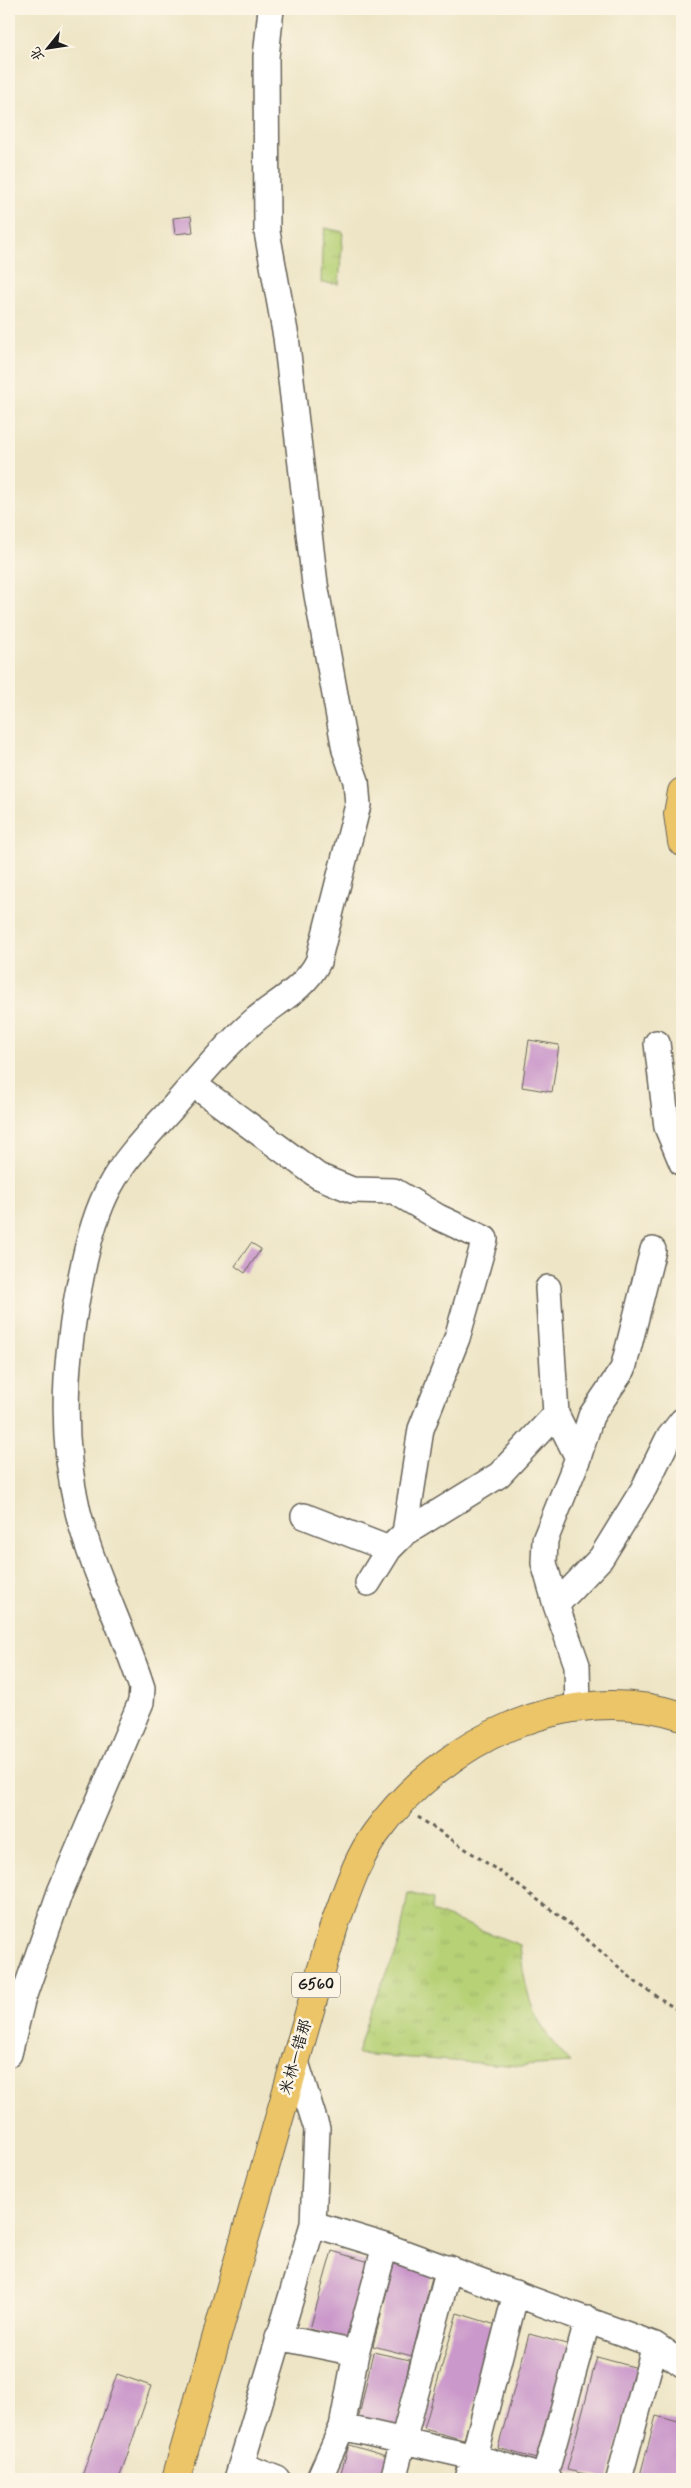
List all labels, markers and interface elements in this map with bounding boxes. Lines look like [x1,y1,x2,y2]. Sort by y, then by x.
north arrow [22,22,72,72]
text: 北 [26,43,49,65]
road number: G560 [292,1972,340,1998]
street label: 米林—错那 [275,2017,317,2097]

